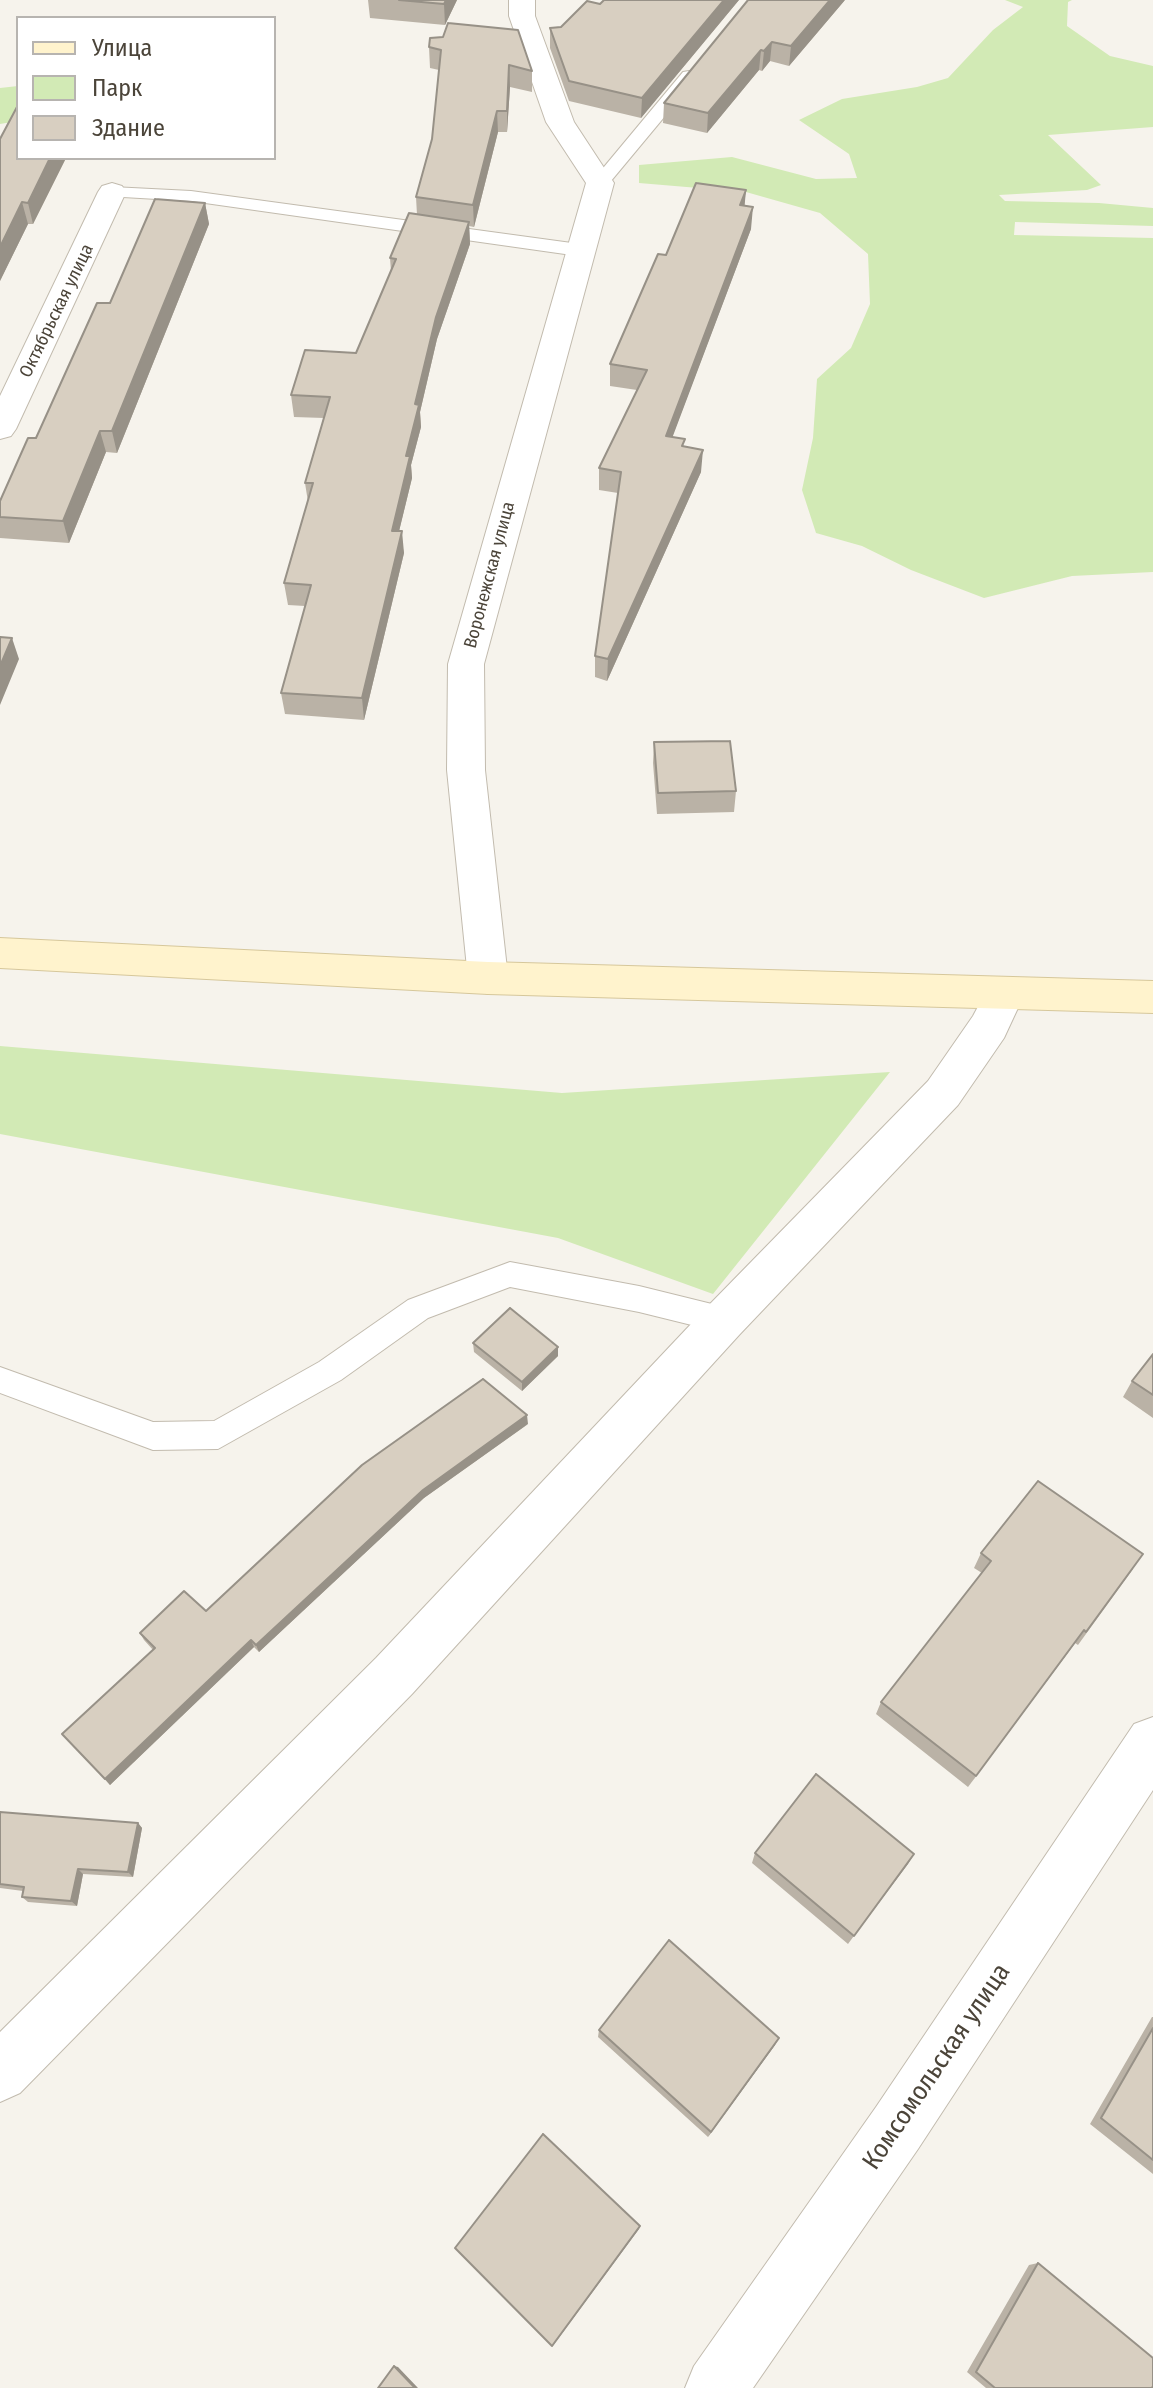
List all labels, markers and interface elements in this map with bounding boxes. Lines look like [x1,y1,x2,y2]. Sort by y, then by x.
legend [16,16,276,160]
text: Улица [92,34,152,62]
text: Парк [92,74,142,102]
text: Здание [92,114,165,142]
street label: Октябрьская улица [15,241,99,381]
street label: Воронежская улица [460,499,520,651]
street label: Комсомольская улица [856,1958,1018,2176]

